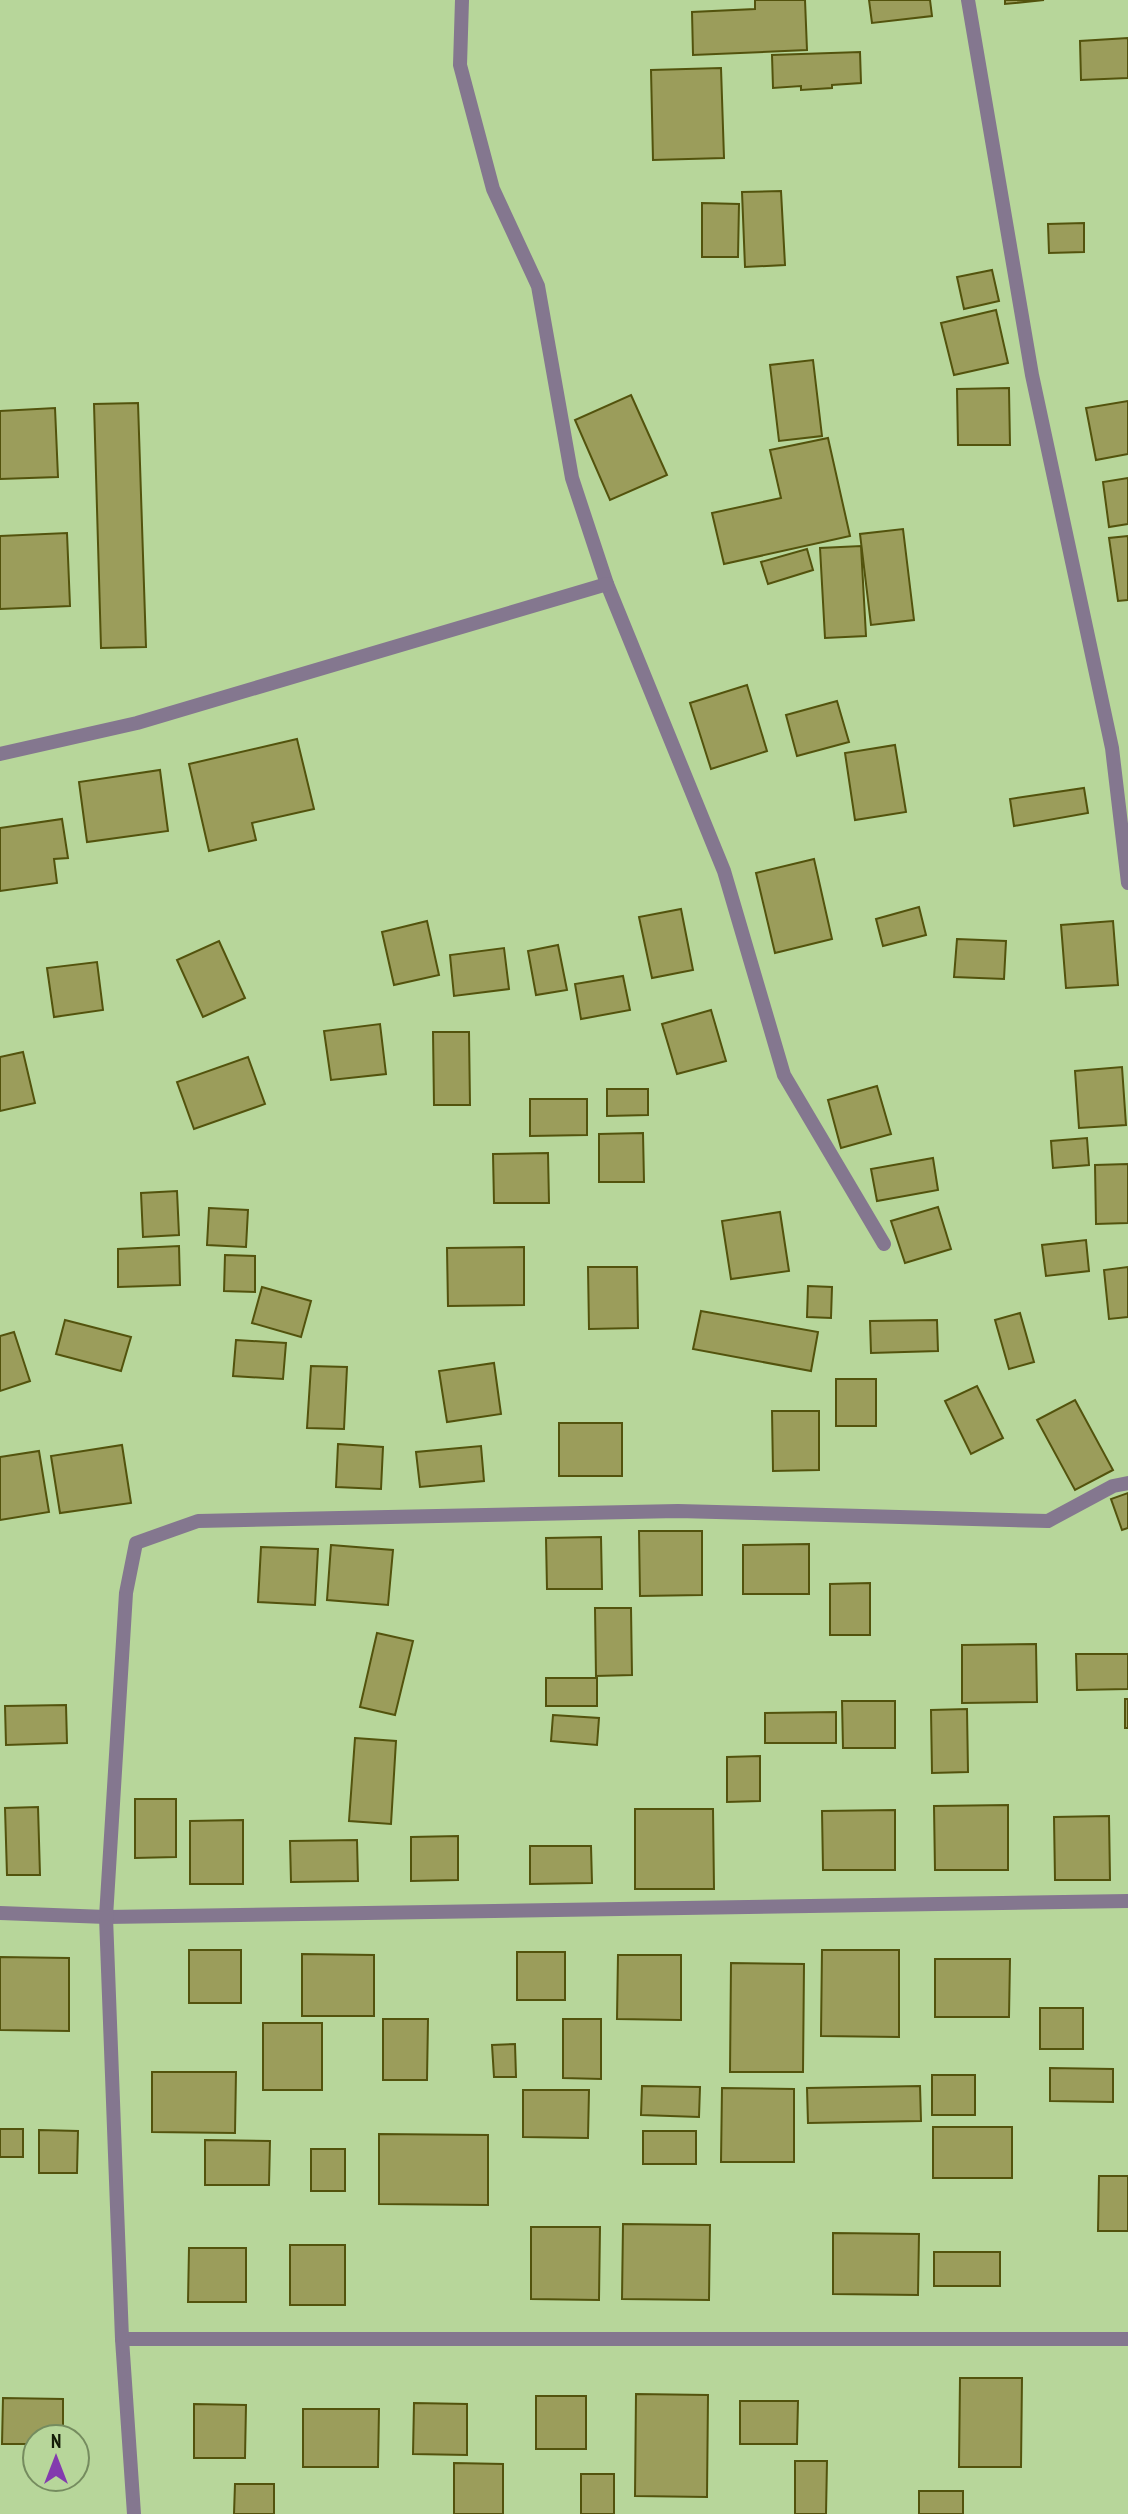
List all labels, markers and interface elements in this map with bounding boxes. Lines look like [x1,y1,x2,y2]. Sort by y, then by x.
north arrow [21,2423,91,2493]
text: N [51,2429,61,2453]

